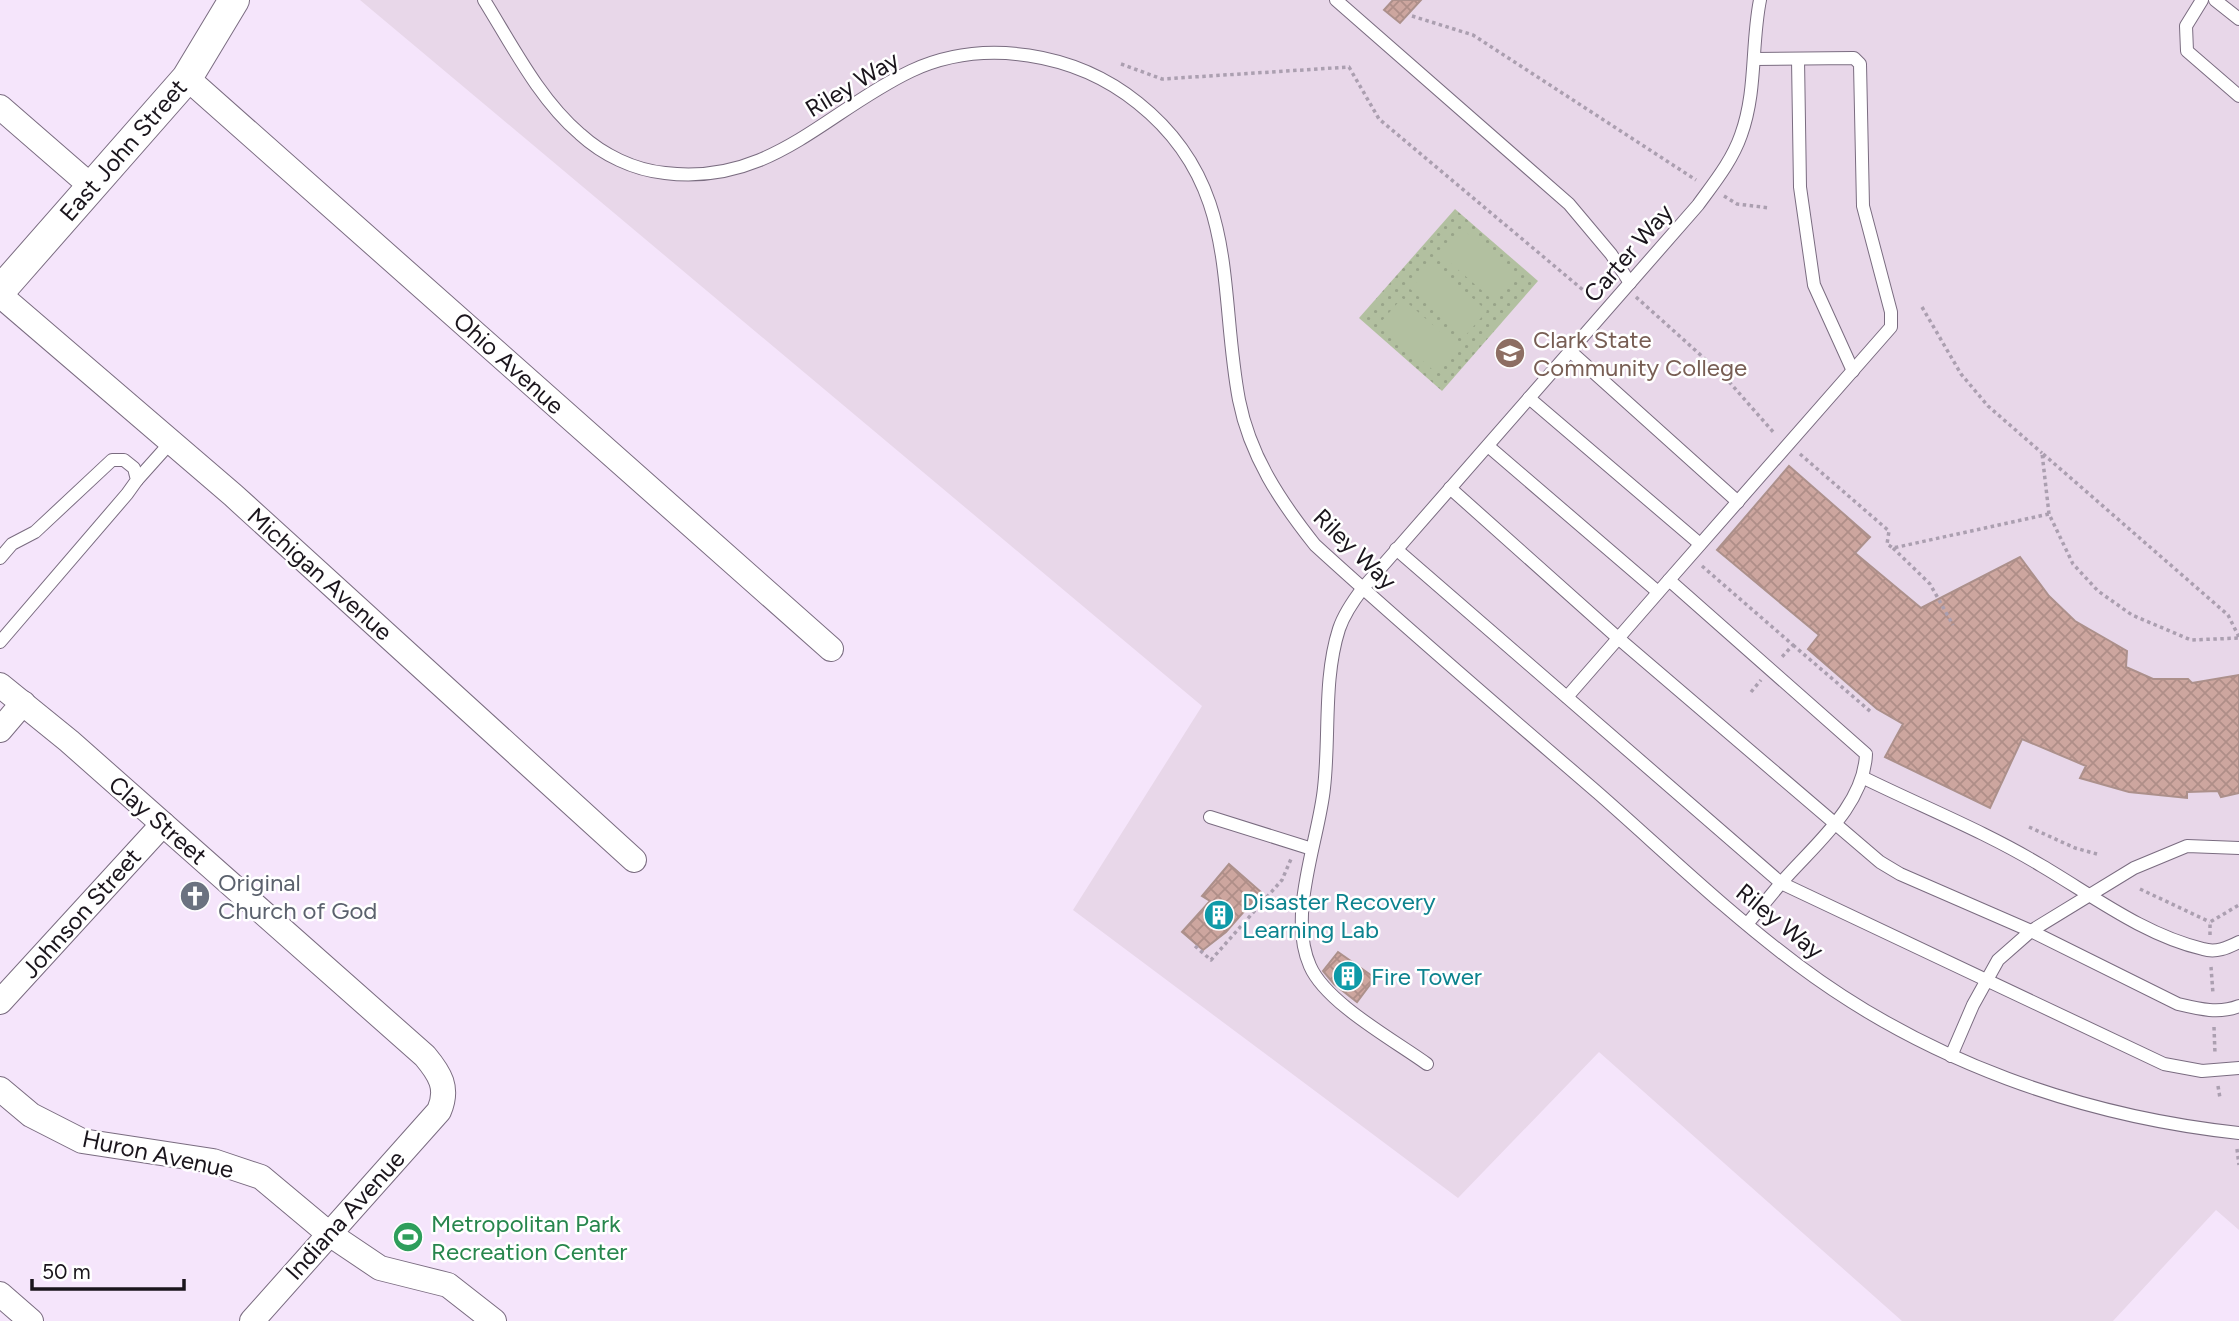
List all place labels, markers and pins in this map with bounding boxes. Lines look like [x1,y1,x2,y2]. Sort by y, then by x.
place label: Clark State Community College [1533,325,1747,382]
school or university icon: Clark State Community College [1493,336,1527,370]
place label: Original Church of God [218,868,377,925]
church icon: Original Church of God [178,879,212,913]
place label: Disaster Recovery Learning Lab [1242,887,1436,944]
building icon: Disaster Recovery Learning Lab [1202,898,1236,932]
building icon: Fire Tower [1331,959,1365,993]
place label: Fire Tower [1371,962,1482,991]
place label: Metropolitan Park Recreation Center [431,1209,627,1266]
sports icon: Metropolitan Park Recreation Center [391,1220,425,1254]

